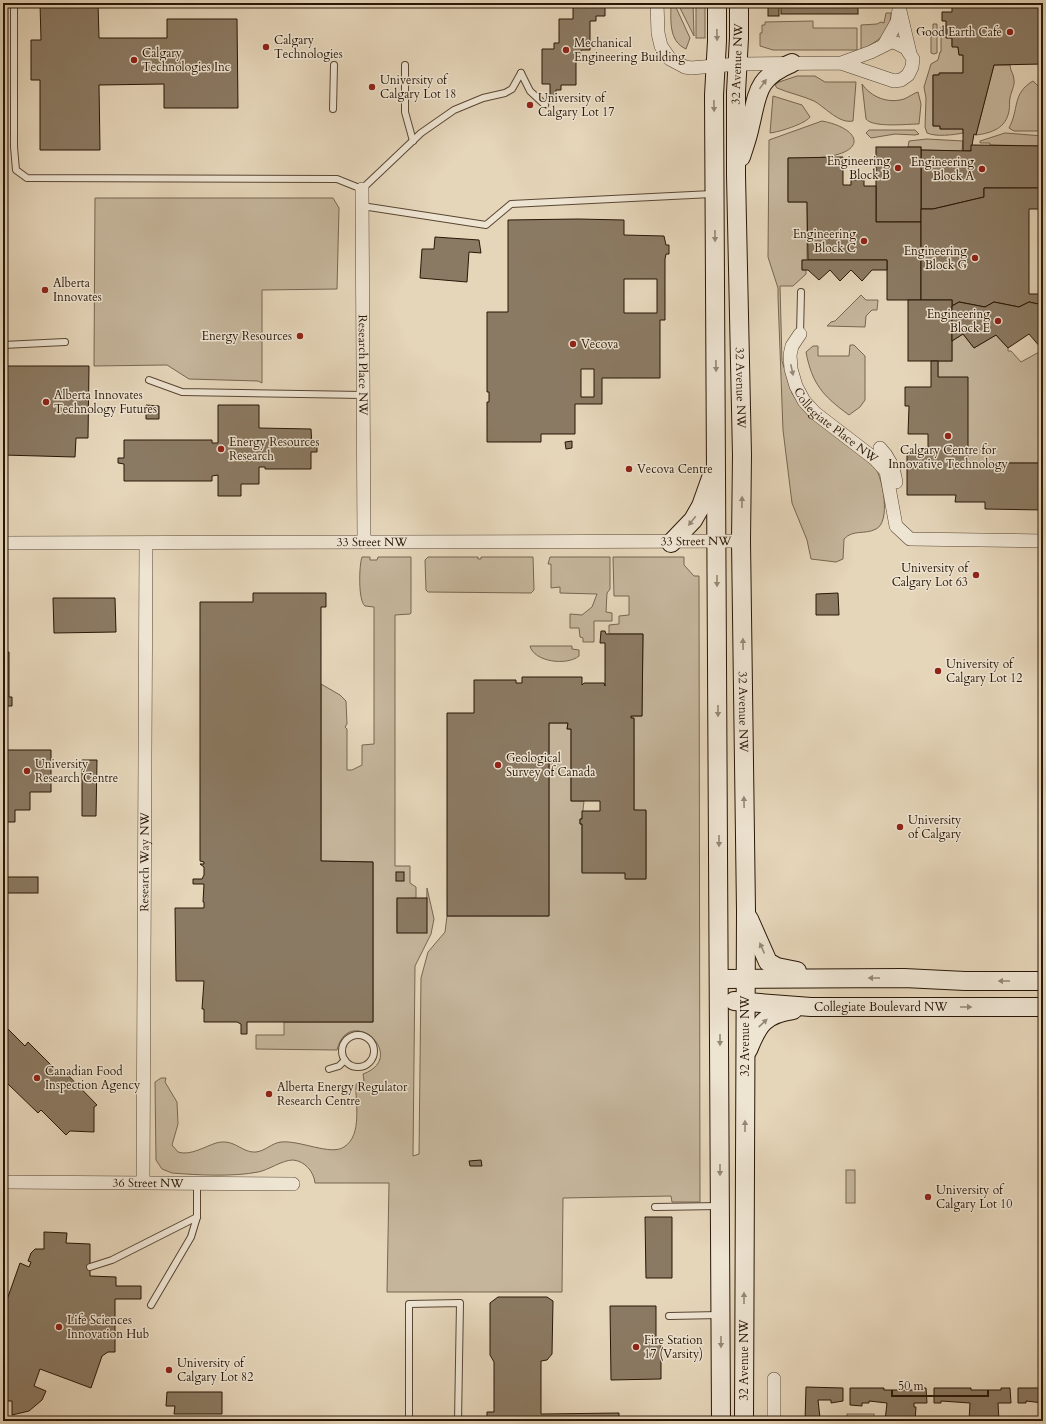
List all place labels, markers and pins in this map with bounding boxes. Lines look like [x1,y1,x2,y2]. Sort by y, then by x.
place label: Good Earth Cafe [916,24,1002,40]
marker: Good Earth Cafe [1005,27,1015,37]
place label: Calgary Technologies [274,32,343,62]
place label: Mechanical Engineering Building [574,35,685,65]
marker: Calgary Technologies [261,42,271,52]
place label: Calgary Technologies Inc [142,45,231,75]
marker: Mechanical Engineering Building [561,45,571,55]
marker: Calgary Technologies Inc [129,55,139,65]
place label: University of Calgary Lot 18 [380,72,456,102]
marker: University of Calgary Lot 18 [367,82,377,92]
place label: University of Calgary Lot 17 [538,90,614,120]
marker: University of Calgary Lot 17 [525,100,535,110]
place label: Engineering Block B [827,153,890,183]
place label: Engineering Block A [911,154,974,184]
marker: Engineering Block B [893,163,903,173]
marker: Engineering Block A [977,164,987,174]
place label: Engineering Block C [793,226,856,256]
marker: Engineering Block C [859,236,869,246]
place label: Engineering Block G [904,243,968,273]
marker: Engineering Block G [970,253,980,263]
place label: Alberta Innovates [53,275,102,305]
marker: Alberta Innovates [40,285,50,295]
place label: Engineering Block E [927,306,990,336]
marker: Engineering Block E [993,316,1003,326]
place label: Energy Resources [201,328,292,344]
marker: Energy Resources [295,331,305,341]
place label: Vecova [581,336,619,352]
marker: Vecova [568,339,578,349]
place label: Alberta Innovates Technology Futures [54,387,157,417]
marker: Alberta Innovates Technology Futures [41,397,51,407]
marker: Calgary Centre for Innovative Technology [943,431,953,441]
place label: Energy Resources Research [229,434,320,464]
place label: Calgary Centre for Innovative Technology [888,442,1008,472]
marker: Energy Resources Research [216,444,226,454]
place label: Vecova Centre [637,461,713,477]
marker: Vecova Centre [624,464,634,474]
place label: University of Calgary Lot 63 [892,560,970,590]
marker: University of Calgary Lot 63 [971,570,981,580]
place label: University of Calgary Lot 12 [946,656,1022,686]
marker: University of Calgary Lot 12 [933,666,943,676]
place label: Geological Survey of Canada [506,750,596,780]
place label: University Research Centre [35,756,118,786]
marker: Geological Survey of Canada [493,760,503,770]
marker: University Research Centre [22,766,32,776]
place label: University of Calgary [908,812,962,842]
marker: University of Calgary [895,822,905,832]
place label: Canadian Food Inspection Agency [45,1063,141,1093]
marker: Canadian Food Inspection Agency [32,1073,42,1083]
place label: Alberta Energy Regulator Research Centre [277,1079,408,1109]
marker: Alberta Energy Regulator Research Centre [264,1089,274,1099]
place label: University of Calgary Lot 10 [936,1182,1012,1212]
marker: University of Calgary Lot 10 [923,1192,933,1202]
place label: Life Sciences Innovation Hub [67,1312,149,1342]
marker: Life Sciences Innovation Hub [54,1322,64,1332]
place label: Fire Station 17 (Varsity) [644,1332,703,1362]
marker: Fire Station 17 (Varsity) [631,1342,641,1352]
place label: University of Calgary Lot 82 [177,1355,253,1385]
marker: University of Calgary Lot 82 [164,1365,174,1375]

